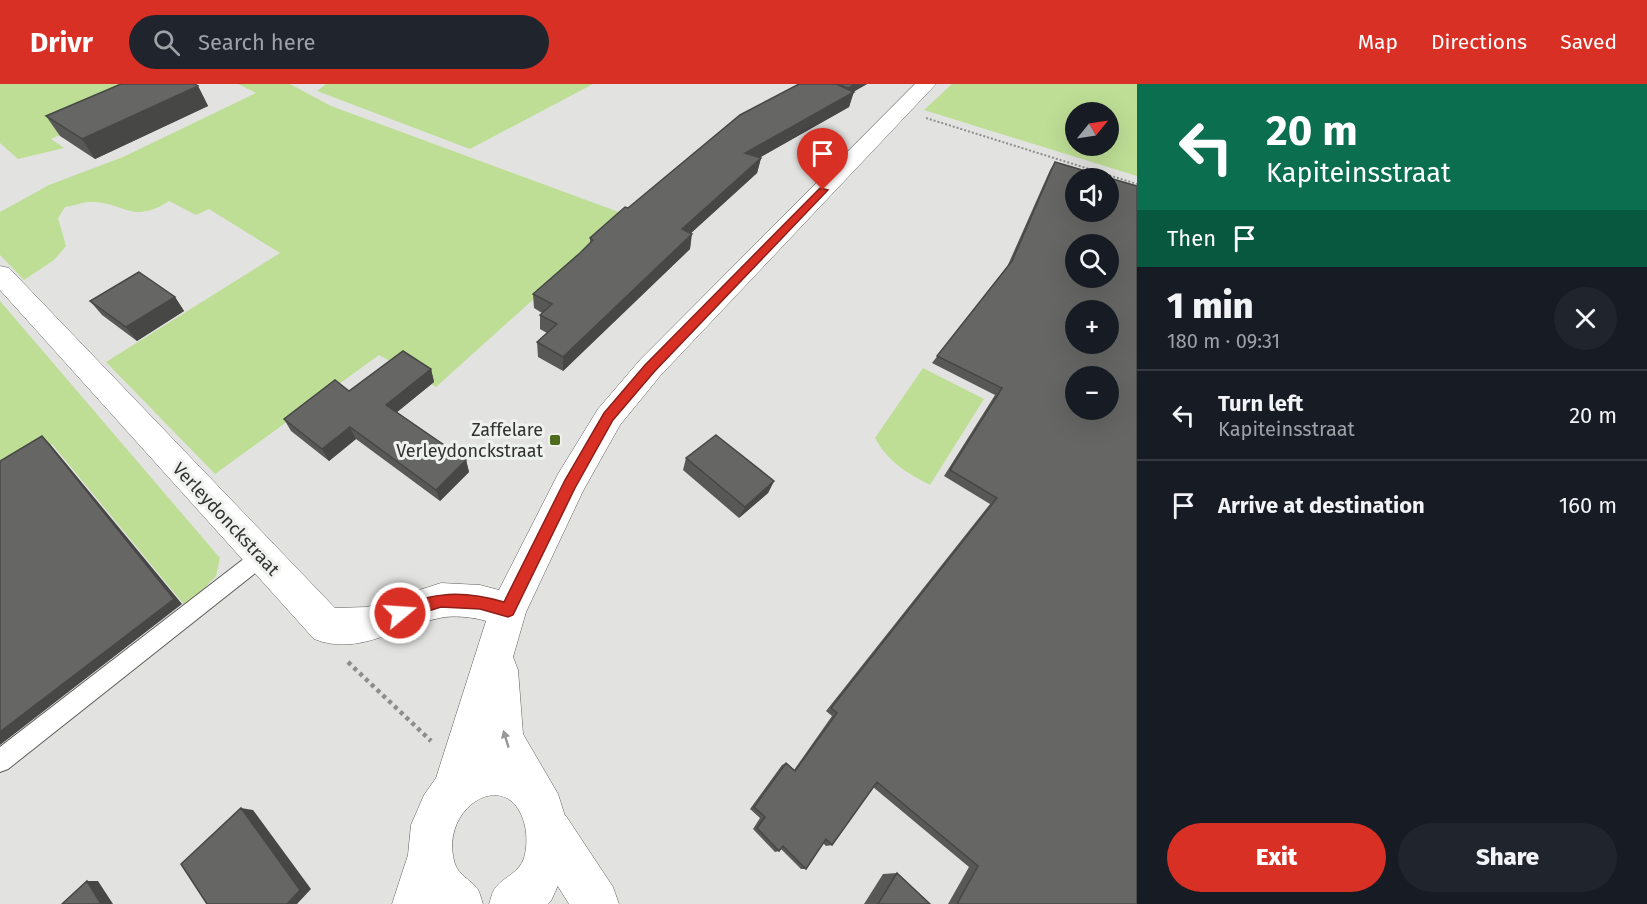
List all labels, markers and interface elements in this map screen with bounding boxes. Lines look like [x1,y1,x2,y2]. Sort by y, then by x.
search box [129,15,549,69]
text: Drivr [30,26,93,59]
icon: search [150,26,183,59]
text: Search here [198,29,315,56]
text: Map [1358,29,1398,55]
text: Directions [1431,29,1527,55]
text: Saved [1560,29,1617,55]
north arrow [1065,102,1119,156]
map controls [1065,102,1119,420]
text: 20 m [1266,106,1358,156]
icon: left [1167,108,1245,186]
pin [797,128,848,190]
icon: arrive [806,137,839,170]
text: Kapiteinsstraat [1266,157,1451,189]
button: sound [1065,168,1119,222]
icon: arrive [1228,222,1261,255]
text: Then [1167,225,1216,252]
button: search [1065,234,1119,288]
text: 1 min [1167,284,1253,328]
button: close [1554,287,1617,350]
button: + [1065,300,1119,354]
text: 180 m · 09:31 [1167,329,1280,353]
button: − [1065,366,1119,420]
text: Turn left [1218,390,1303,417]
icon: left [1167,399,1200,432]
text: 20 m [1569,402,1617,429]
text: Kapiteinsstraat [1218,417,1355,441]
place label: Zaffelare Verleydonckstraat [396,419,543,462]
marker: Zaffelare Verleydonckstraat [548,433,562,447]
street label: Verleydonckstraat [168,458,284,581]
icon: arrive [1167,489,1200,522]
text: Arrive at destination [1218,492,1425,519]
text: 160 m [1559,492,1617,519]
position arrow [368,581,432,645]
one-way arrow [500,730,510,748]
button: Exit [1167,823,1386,892]
button: Share [1398,823,1617,892]

